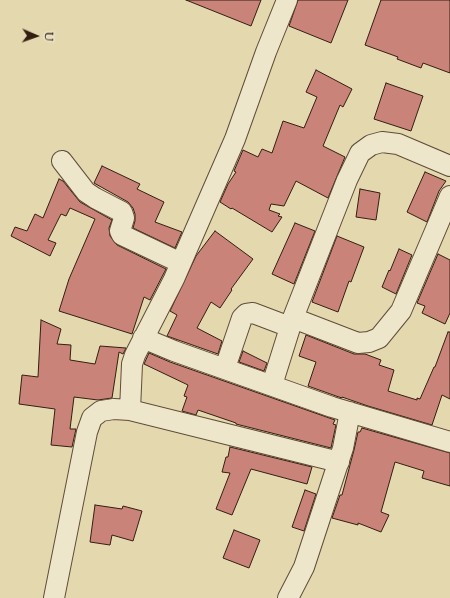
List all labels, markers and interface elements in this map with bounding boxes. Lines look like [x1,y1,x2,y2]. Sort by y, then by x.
north arrow [16,16,56,56]
text: U [40,32,56,41]

